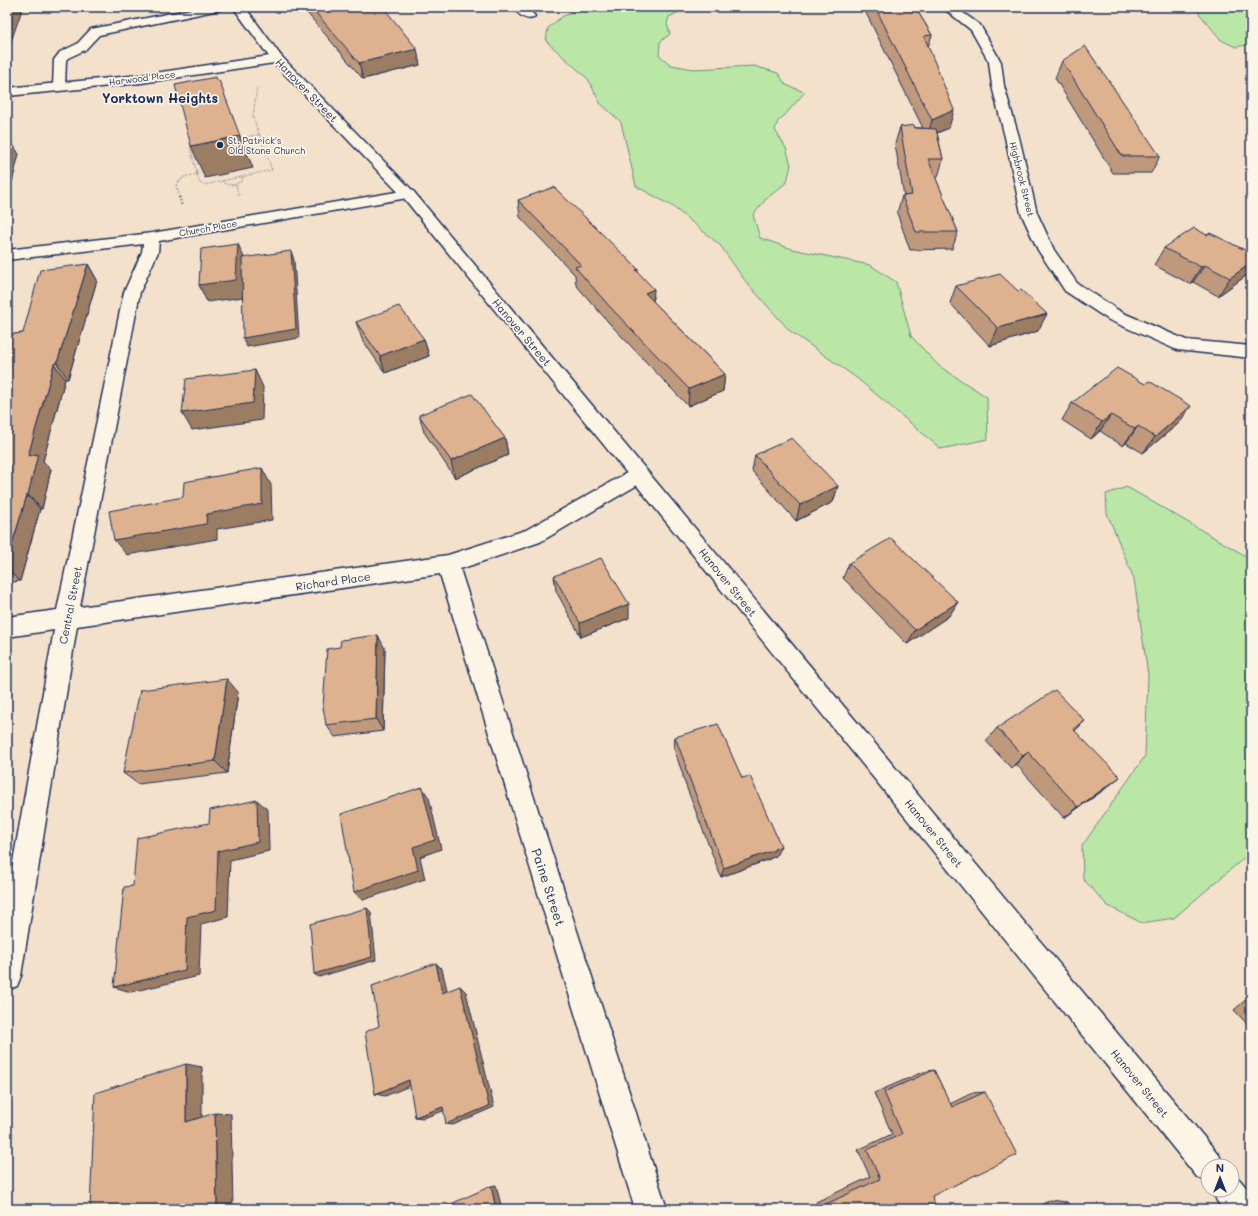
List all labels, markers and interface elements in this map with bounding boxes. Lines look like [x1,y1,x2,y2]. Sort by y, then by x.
street label: Hanover Street [272,55,342,126]
street label: Harwood Place [108,68,176,88]
district label: Yorktown Heights [102,89,218,106]
place label: St. Patrick's Old Stone Church [228,135,305,156]
marker: St. Patrick's Old Stone Church [215,140,225,150]
street label: Highbrook Street [1007,140,1037,218]
street label: Church Place [178,218,238,238]
street label: Hanover Street [489,295,555,369]
street label: Hanover Street [696,545,760,619]
street label: Central Street [55,565,85,645]
street label: Richard Place [295,568,372,594]
street label: Hanover Street [902,796,966,870]
street label: Paine Street [528,846,570,928]
street label: Hanover Street [1108,1046,1172,1120]
north arrow [1200,1158,1240,1198]
text: N [1216,1160,1224,1175]

